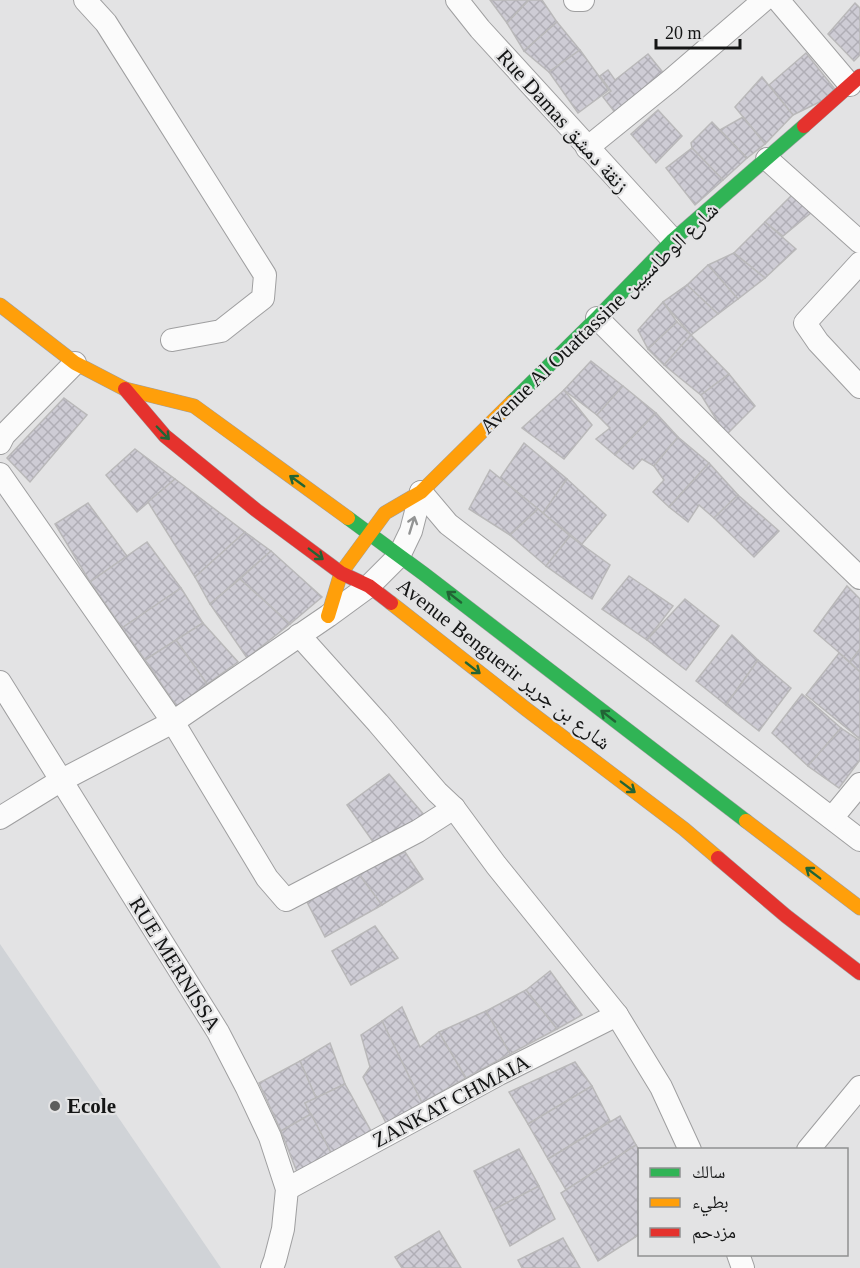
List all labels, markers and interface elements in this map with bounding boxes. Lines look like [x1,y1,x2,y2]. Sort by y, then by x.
scale bar [656,12,740,50]
text: 20 m [665,23,702,43]
street label: Rue Damas زنقة دمشق [491,44,634,198]
street label: Avenue Al Ouattassine شارع الوطاسيين [475,197,724,439]
one-way arrow [156,426,170,441]
one-way arrow [290,475,306,487]
one-way arrow [407,516,418,535]
one-way arrow [307,548,323,561]
street label: Avenue Benguerir شارع بن جرير [392,573,615,756]
one-way arrow [446,591,462,604]
one-way arrow [465,661,481,674]
one-way arrow [601,710,617,723]
one-way arrow [620,780,636,793]
one-way arrow [806,867,822,879]
street label: RUE MERNISSA [124,893,226,1036]
street label: ZANKAT CHMAIA [369,1049,534,1152]
place label: Ecole [67,1094,116,1118]
marker: Ecole [48,1099,62,1113]
legend [638,1148,848,1256]
text: سالك [692,1162,725,1182]
text: بطيء [692,1192,729,1217]
text: مزدحم [692,1222,736,1244]

